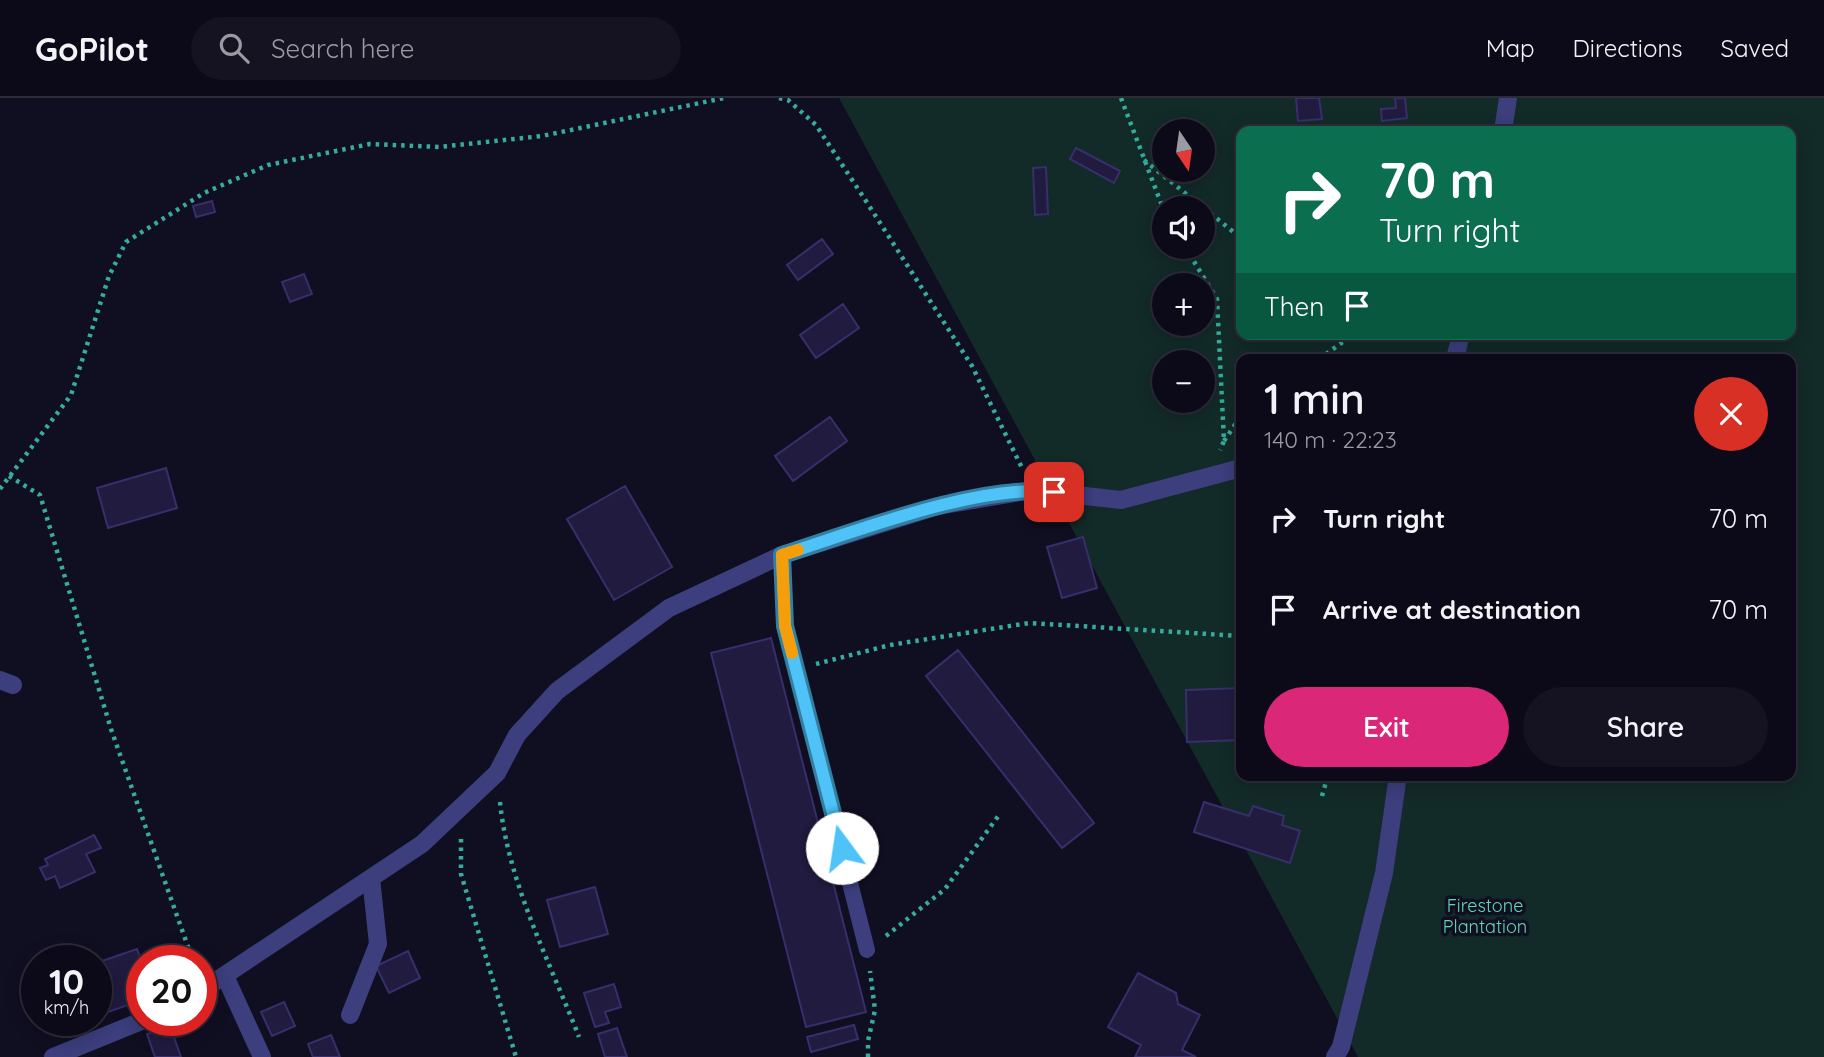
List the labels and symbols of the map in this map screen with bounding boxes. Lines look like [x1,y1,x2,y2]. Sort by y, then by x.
north arrow [1152,119,1214,182]
pin [1024,462,1084,522]
position arrow [805,811,879,885]
park label: Firestone Plantation [1443,894,1527,938]
speed limit sign: 20 [126,945,217,1036]

